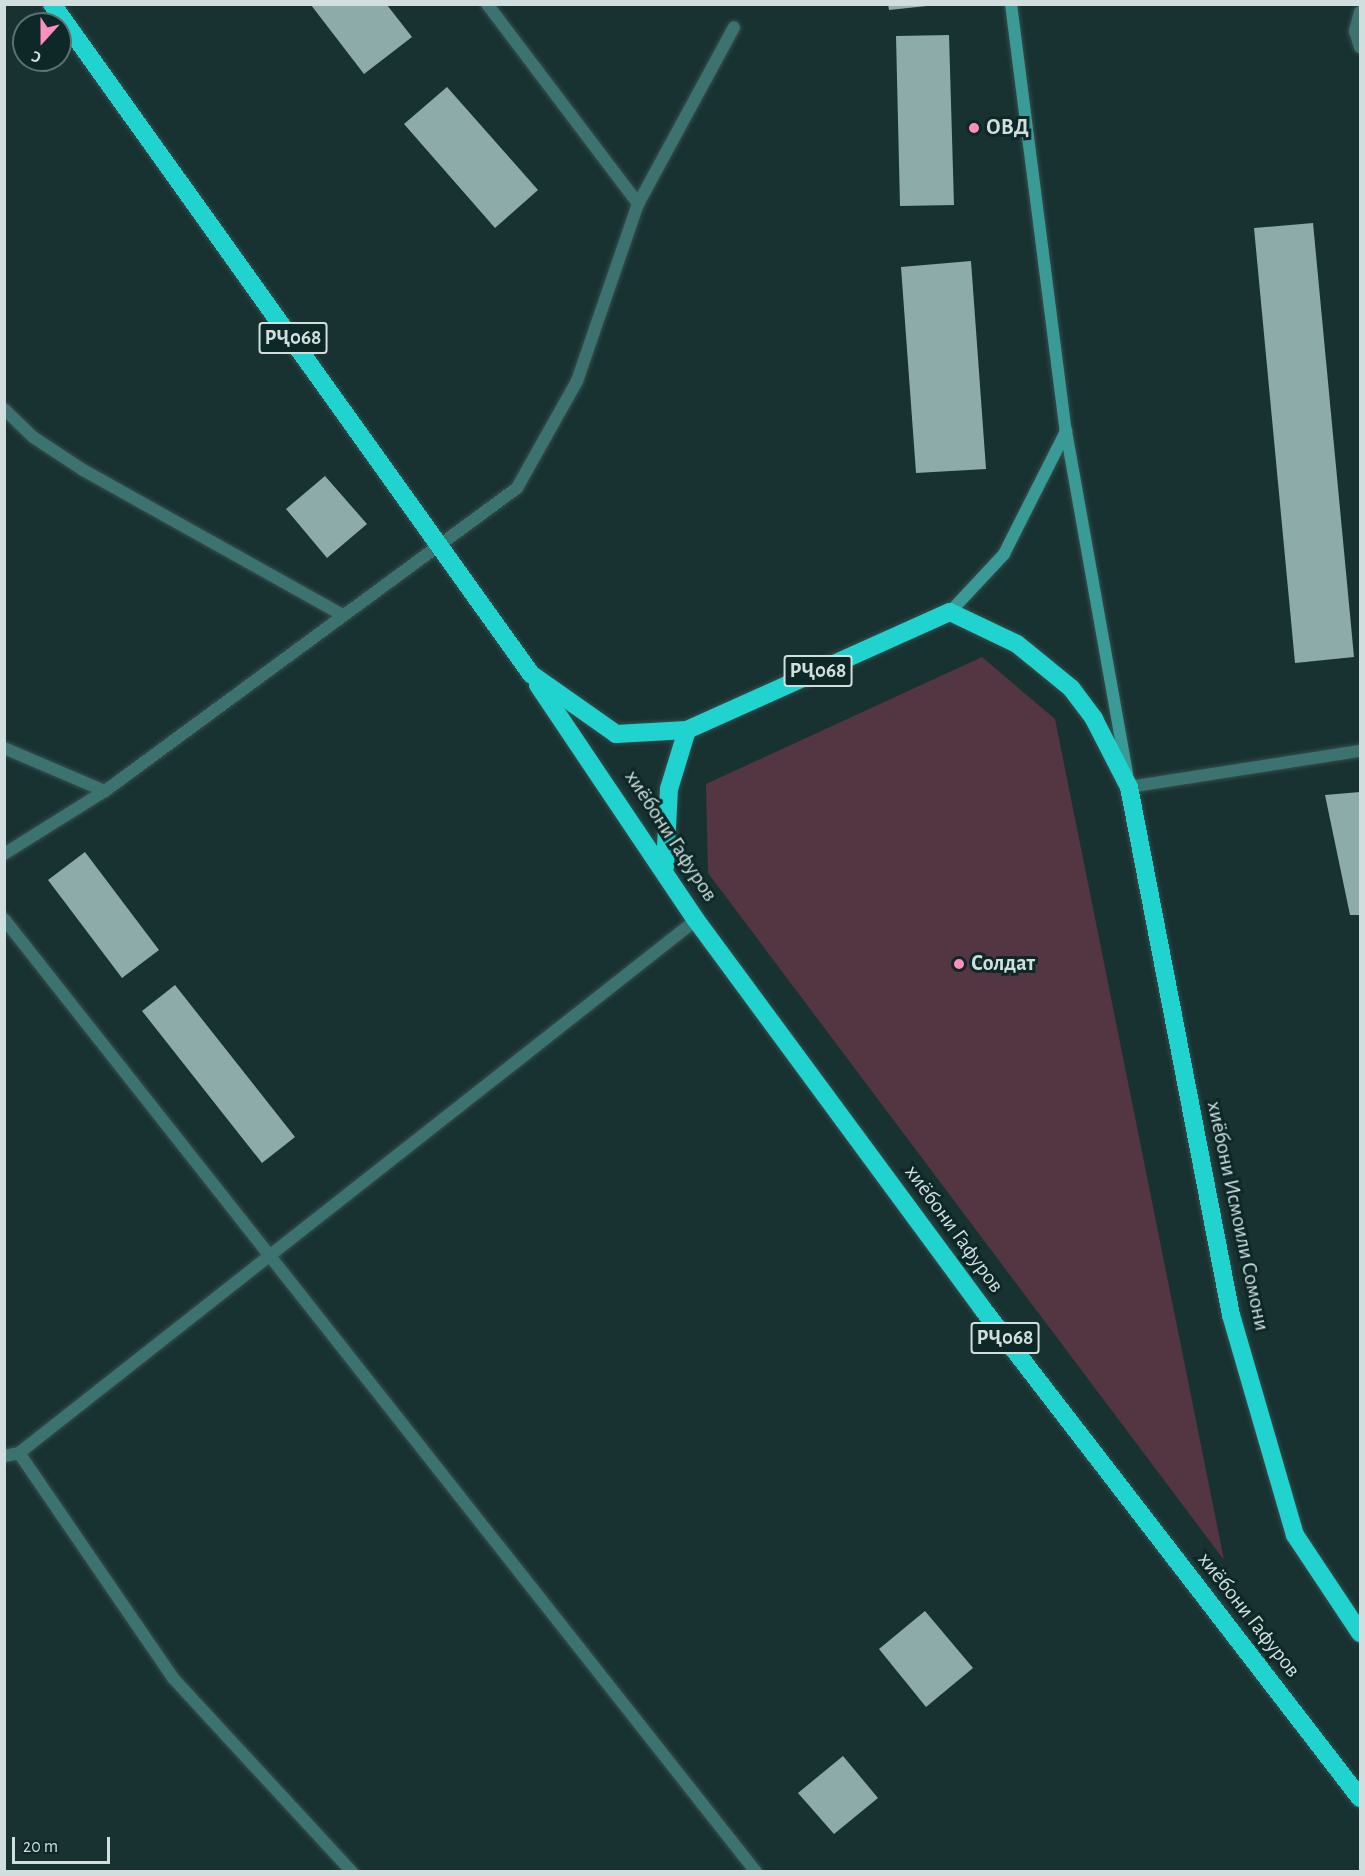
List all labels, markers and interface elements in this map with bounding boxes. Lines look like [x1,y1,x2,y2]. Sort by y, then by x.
north arrow [12,12,72,72]
text: С [29,48,43,66]
place label: ОВД [986,115,1029,141]
marker: ОВД [967,121,981,135]
road number: РҶ068 [258,320,328,356]
road number: РҶ068 [784,653,852,689]
street label: хиёбони Гафуров [619,765,723,907]
place label: Солдат [971,951,1035,977]
marker: Солдат [952,957,966,971]
street label: хиёбони Исмоили Сомони [1201,1099,1275,1333]
street label: хиёбони Гафуров [899,1160,1009,1298]
road number: РҶ068 [970,1320,1040,1356]
street label: хиёбони Гафуров [1192,1547,1306,1683]
scale bar [15,1825,112,1863]
text: 20 m [23,1838,58,1856]

